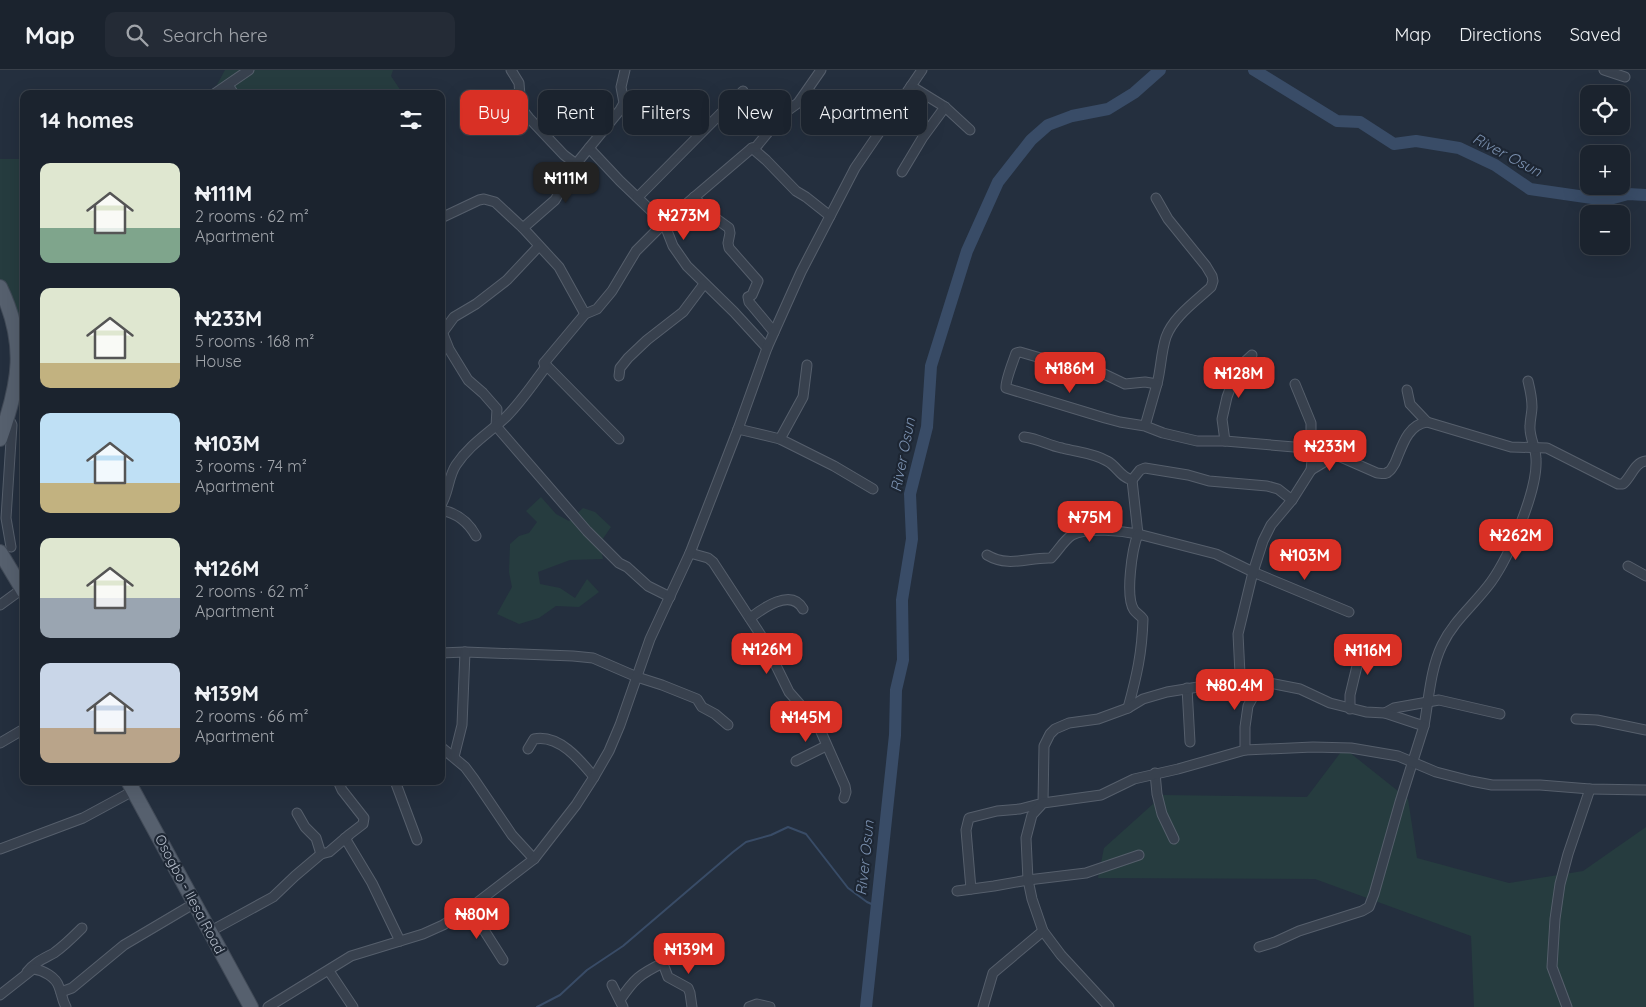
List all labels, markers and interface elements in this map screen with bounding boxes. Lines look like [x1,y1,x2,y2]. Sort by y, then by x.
search box [105,12,455,57]
text: Map [25,20,75,50]
icon: search [123,21,151,49]
text: Search here [163,23,268,47]
text: Map [1394,23,1431,46]
text: Directions [1459,23,1542,46]
text: Saved [1570,23,1621,46]
map controls [1580,85,1630,255]
button: locate [1580,85,1630,135]
chip: Buy [460,90,528,135]
chip: Rent [538,90,613,135]
chip: Filters [623,90,709,135]
chip: New [719,90,791,135]
chip: Apartment [801,90,927,135]
icon: filters [397,106,425,134]
text: 14 homes [40,107,134,133]
water label: River Osun [1470,129,1545,181]
button: + [1580,145,1630,195]
pin: ₦111M [531,162,601,204]
text: ₦111M [544,168,588,188]
text: ₦111M [195,180,252,206]
icon: home [80,183,140,243]
pin: ₦273M [649,198,719,241]
text: ₦273M [658,205,710,225]
button: − [1580,205,1630,255]
text: 2 rooms · 62 m² [195,206,309,226]
text: Apartment [195,226,275,246]
text: ₦233M [195,305,262,331]
icon: home [80,308,140,368]
text: 5 rooms · 168 m² [195,331,314,351]
text: House [195,351,242,371]
pin: ₦186M [1035,352,1105,394]
pin: ₦128M [1204,356,1274,399]
text: ₦186M [1046,358,1094,378]
text: ₦128M [1215,363,1263,383]
water label: River Osun [886,416,919,494]
text: ₦103M [195,430,260,456]
pin: ₦233M [1295,430,1365,472]
icon: home [80,433,140,493]
text: ₦233M [1304,436,1356,456]
text: 3 rooms · 74 m² [195,456,307,476]
text: Apartment [195,476,275,496]
pin: ₦75M [1060,500,1120,543]
text: ₦75M [1069,507,1111,527]
pin: ₦262M [1481,518,1551,561]
text: ₦262M [1490,525,1542,545]
pin: ₦103M [1270,538,1340,581]
text: ₦103M [1280,545,1330,565]
text: ₦126M [195,555,259,581]
icon: home [80,558,140,618]
text: 2 rooms · 62 m² [195,581,309,601]
text: Apartment [195,601,275,621]
pin: ₦126M [732,632,802,675]
pin: ₦116M [1333,634,1403,676]
text: ₦126M [742,639,792,659]
text: ₦116M [1345,640,1391,660]
pin: ₦80.4M [1194,668,1276,711]
text: ₦80.4M [1207,675,1263,695]
text: ₦139M [195,680,259,706]
icon: home [80,683,140,743]
pin: ₦145M [771,700,841,743]
text: 2 rooms · 66 m² [195,706,309,726]
text: ₦145M [781,707,831,727]
text: Apartment [195,726,275,746]
water label: River Osun [851,819,878,896]
street label: Osogbo - Ilesa Road [151,831,229,957]
pin: ₦80M [447,898,507,940]
text: ₦80M [455,904,499,924]
pin: ₦139M [654,932,724,975]
text: ₦139M [665,939,713,959]

